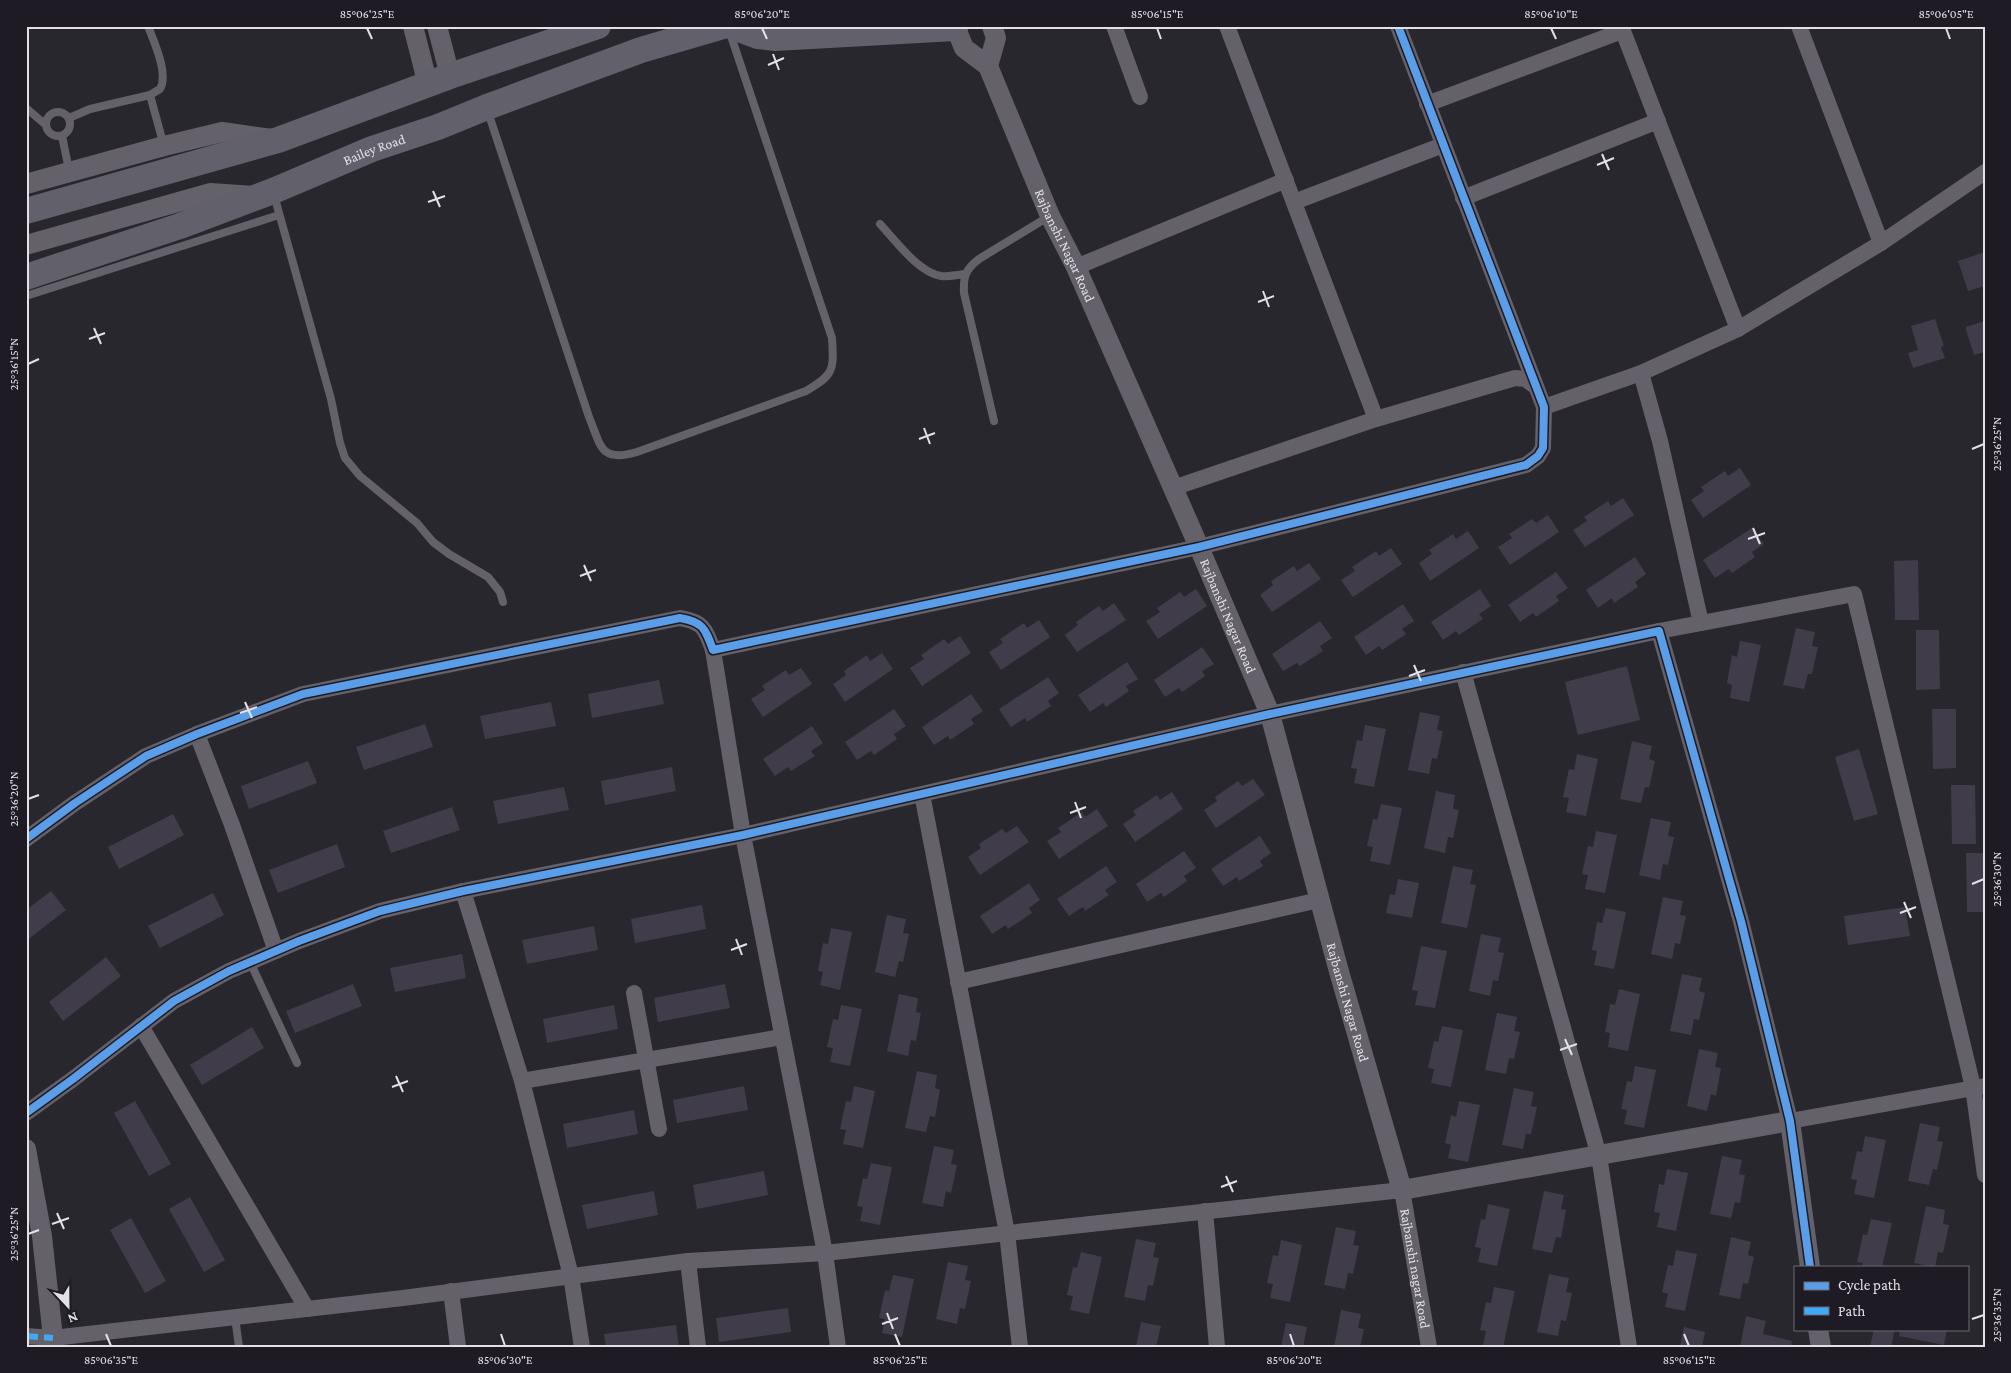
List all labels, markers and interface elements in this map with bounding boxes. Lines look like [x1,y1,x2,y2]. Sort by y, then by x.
text: 85°06'25"E [340,7,395,21]
text: 85°06'20"E [734,7,790,21]
text: 85°06'15"E [1131,7,1184,21]
text: 85°06'10"E [1524,7,1578,21]
text: 85°06'05"E [1918,7,1974,21]
street label: Bailey Road [341,130,408,168]
street label: Rajbanshi Nagar Road [1032,187,1099,305]
text: 25°36'15"N [7,338,21,390]
text: 25°36'25"N [1990,417,2004,471]
street label: Rajbanshi Nagar Road [1197,556,1260,676]
text: 25°36'20"N [7,771,21,827]
text: 25°36'30"N [1990,851,2004,906]
street label: Rajbanshi Nagar Road [1324,941,1373,1064]
text: 25°36'25"N [7,1207,21,1261]
street label: Rajbanshi nagar Road [1397,1207,1434,1330]
legend [1794,1266,1968,1330]
text: Cycle path [1838,1277,1901,1294]
north arrow [42,1280,92,1330]
text: 25°36'35"N [1990,1288,2004,1342]
text: Path [1838,1303,1865,1319]
text: N [65,1309,80,1327]
text: 85°06'35"E [84,1353,139,1367]
text: 85°06'30"E [477,1353,533,1367]
text: 85°06'25"E [873,1353,928,1367]
text: 85°06'20"E [1266,1353,1322,1367]
text: 85°06'15"E [1663,1353,1716,1367]

